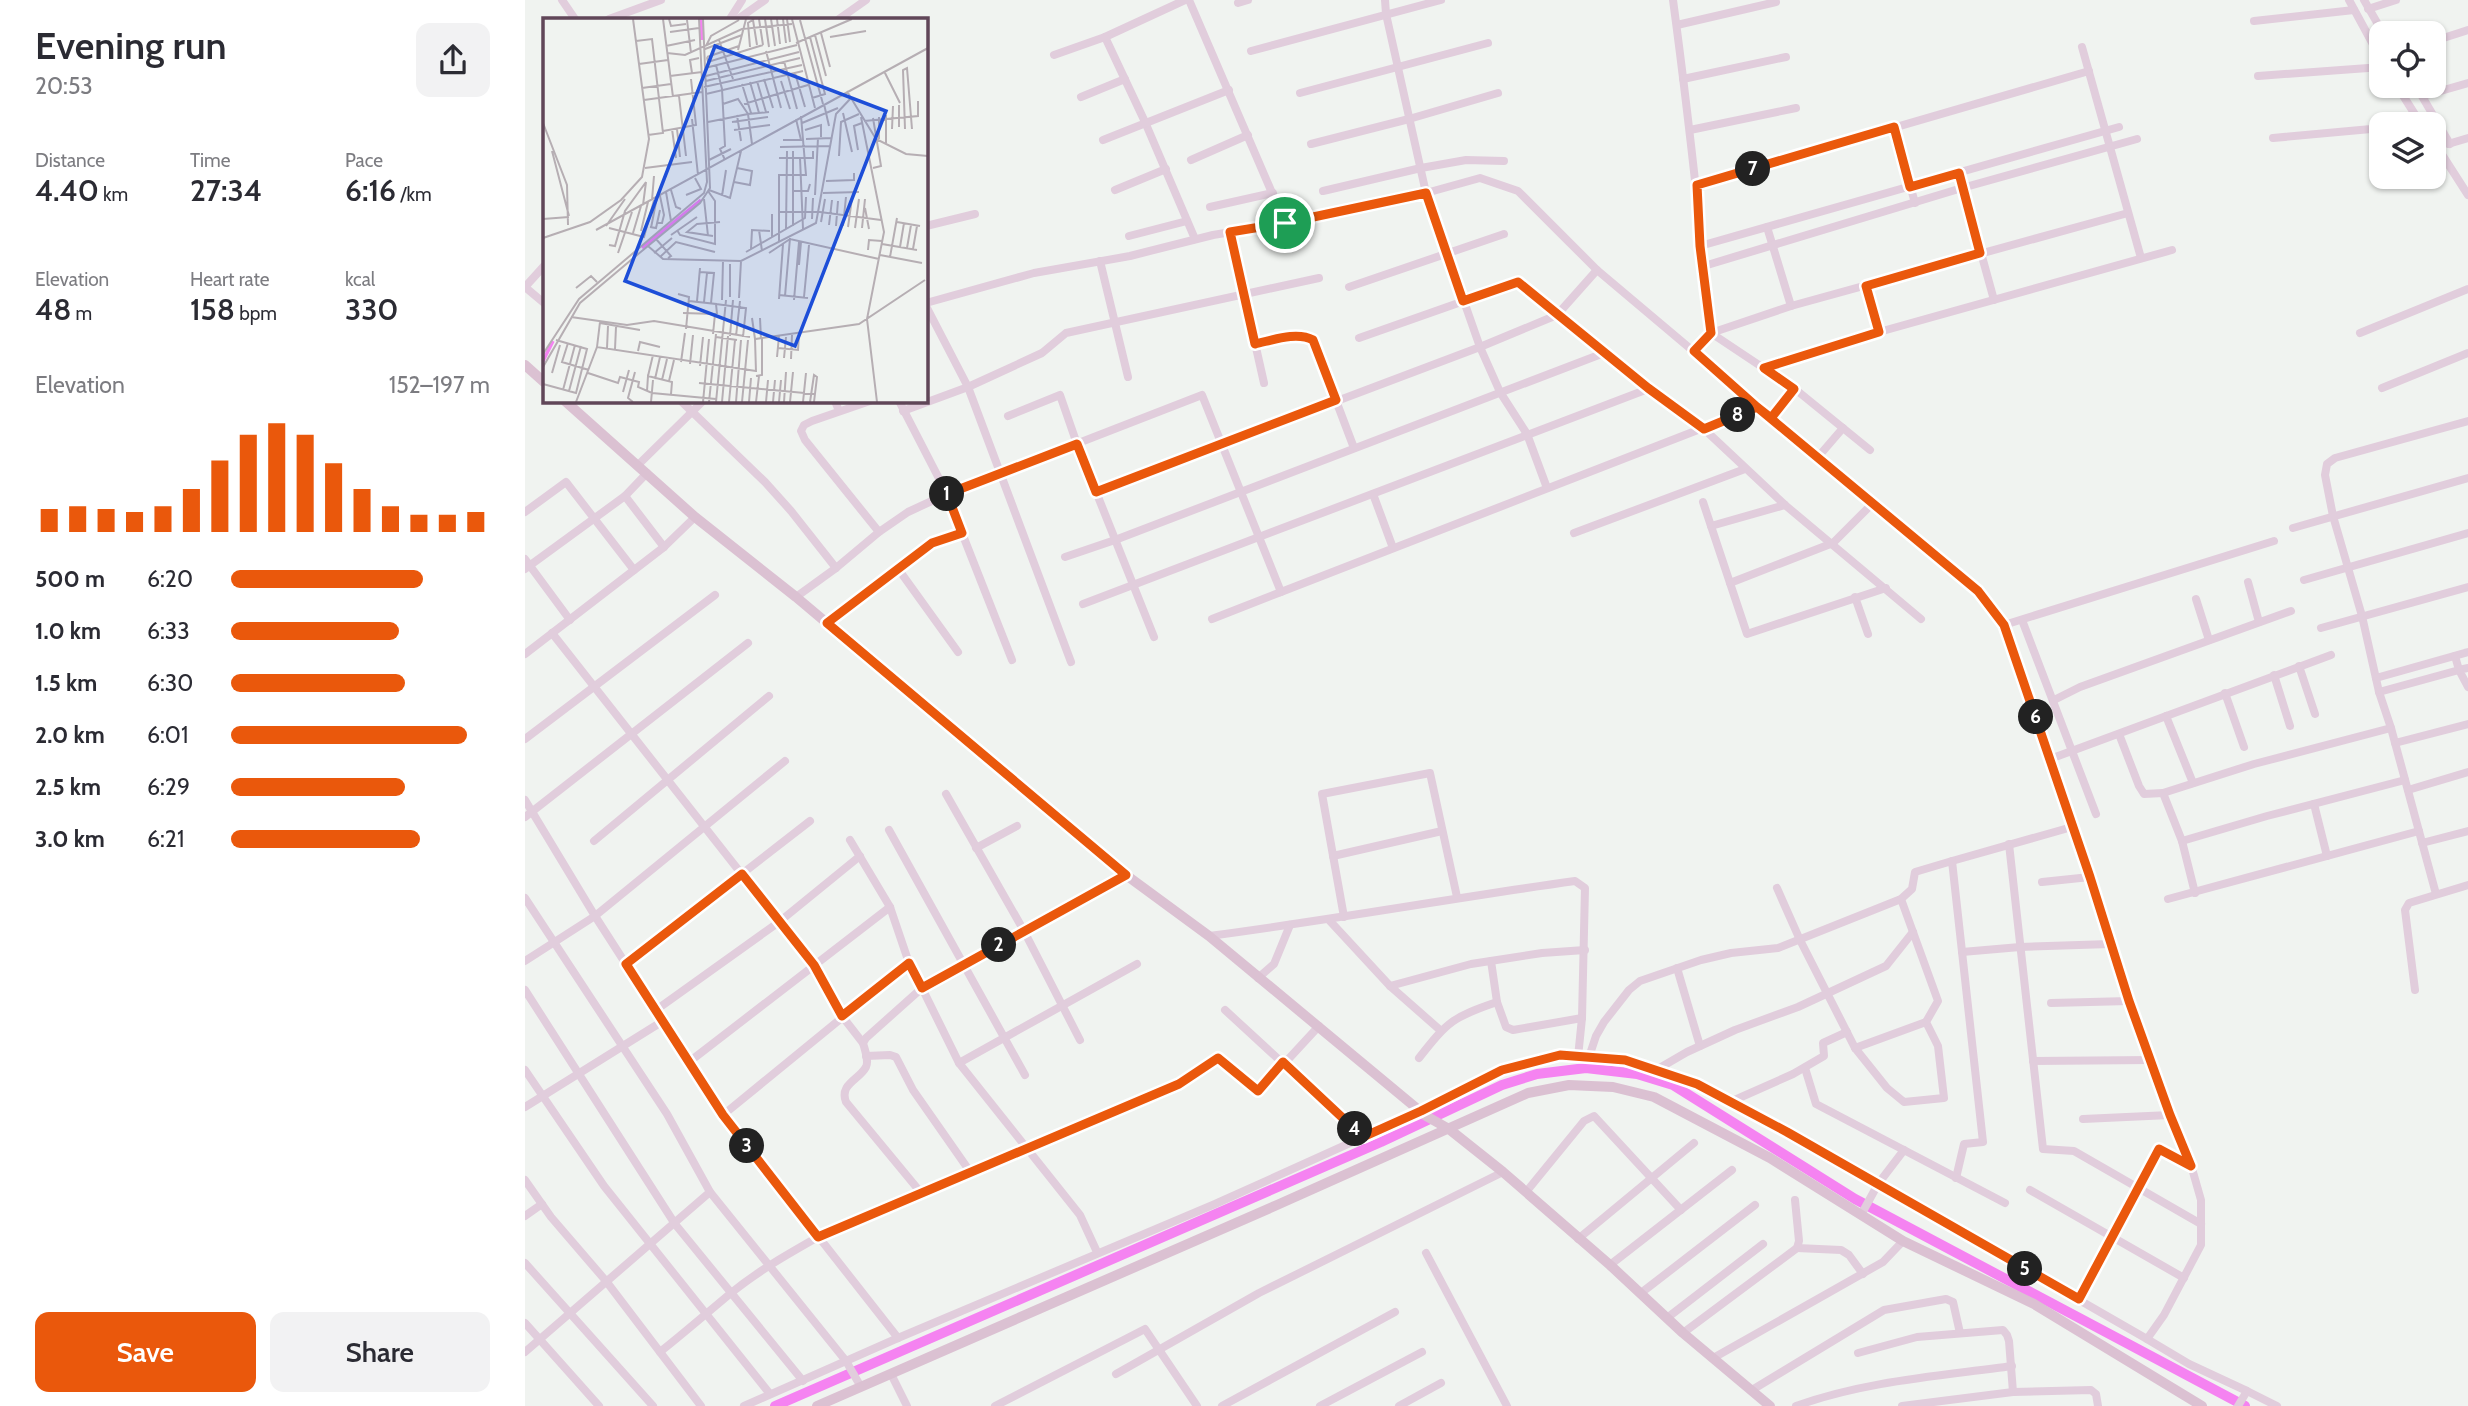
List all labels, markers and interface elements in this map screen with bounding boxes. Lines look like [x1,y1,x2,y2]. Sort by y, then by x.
inset map [543,18,927,402]
map controls [2369,21,2446,189]
button: locate [2369,21,2446,98]
text: Evening run [35,22,227,69]
button: share [416,23,490,97]
text: 20:53 [35,72,93,100]
button: layers [2369,112,2446,189]
text: Distance [35,149,105,172]
text: Time [190,149,230,172]
text: Pace [345,149,383,172]
pin: 7 [1735,152,1771,186]
text: 7 [1748,157,1757,180]
text: 4.40 [35,172,99,209]
text: 27:34 [190,172,262,209]
text: 6:16 [345,172,396,209]
text: km [99,183,128,206]
text: /km [396,183,432,206]
pin [1255,193,1315,253]
icon: arrive [1266,204,1304,242]
text: Elevation [35,268,109,291]
text: Heart rate [190,268,270,291]
text: kcal [345,268,375,291]
text: 48 [35,291,71,328]
text: 158 [190,291,235,328]
text: 330 [345,291,398,328]
text: m [71,302,92,325]
text: bpm [235,302,277,325]
text: Elevation [35,371,125,399]
text: 152–197 m [389,371,490,399]
pin: 8 [1721,398,1755,432]
text: 8 [1732,403,1743,426]
pin: 1 [929,476,965,512]
text: 1 [943,482,950,505]
text: 500 m [35,565,105,593]
text: 6:20 [147,565,193,593]
text: 1.0 km [35,617,101,645]
text: 6:33 [147,617,190,645]
text: 1.5 km [35,669,97,697]
text: 6:30 [147,669,193,697]
pin: 6 [2019,700,2053,734]
text: 6 [2030,705,2041,728]
text: 2.0 km [35,721,105,749]
text: 6:01 [147,721,188,749]
text: 2.5 km [35,773,101,801]
text: 6:29 [147,773,190,801]
text: 3.0 km [35,825,105,853]
text: 6:21 [147,825,184,853]
pin: 2 [981,928,1016,962]
text: 2 [993,933,1004,956]
pin: 4 [1337,1112,1373,1146]
text: 4 [1349,1117,1360,1140]
pin: 3 [729,1128,765,1164]
text: 3 [741,1134,752,1157]
pin: 5 [2007,1252,2043,1286]
text: 5 [2019,1257,2030,1280]
button: Save [35,1312,256,1392]
button: Share [270,1312,490,1392]

